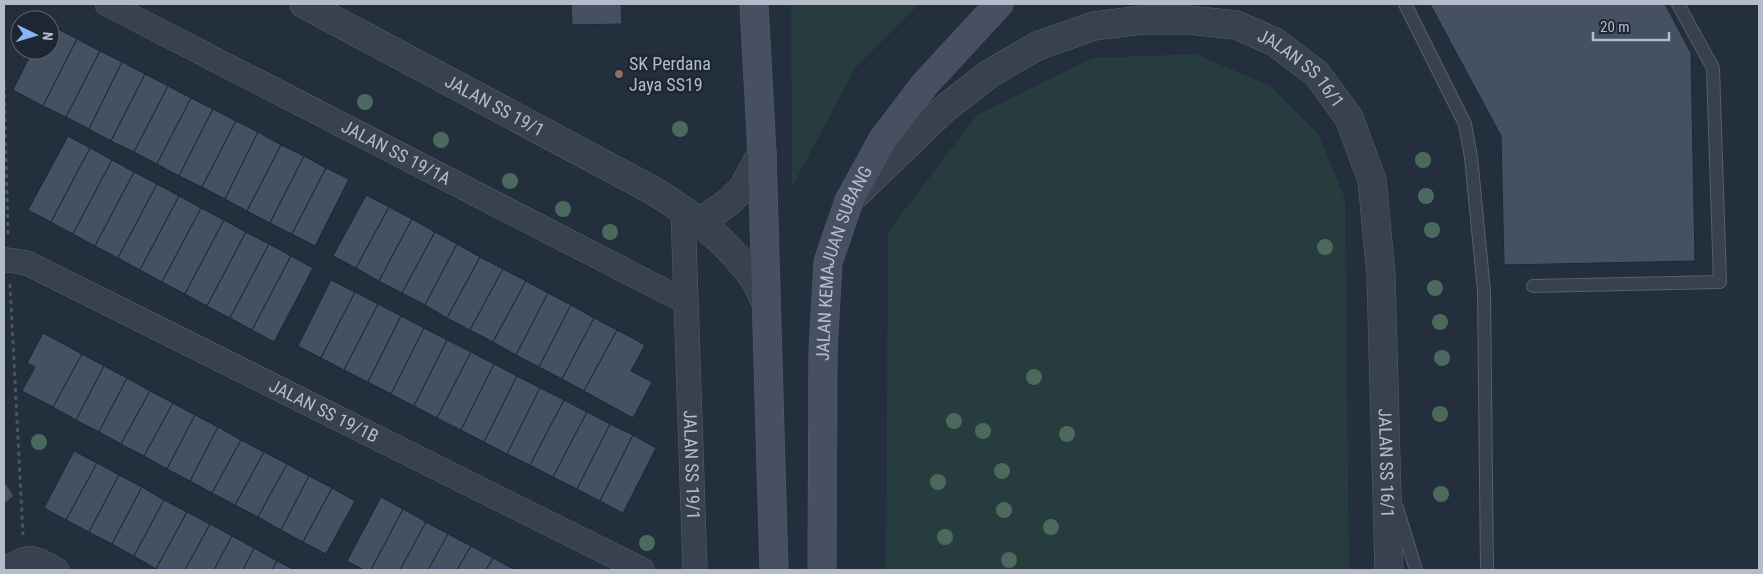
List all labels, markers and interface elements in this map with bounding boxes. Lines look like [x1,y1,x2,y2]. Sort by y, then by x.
north arrow [10,10,60,60]
scale bar [1593,10,1669,42]
text: 20 m [1600,18,1630,36]
street label: JALAN SS 16/1 [1255,25,1349,111]
text: N [40,31,56,41]
place label: SK Perdana Jaya SS19 [629,53,711,95]
marker: SK Perdana Jaya SS19 [613,68,625,80]
street label: JALAN SS 19/1 [442,70,548,140]
street label: JALAN SS 19/1A [338,116,455,189]
street label: JALAN KEMAJUAN SUBANG [812,162,876,361]
street label: JALAN SS 19/1B [266,375,382,447]
street label: JALAN SS 16/1 [1375,408,1399,518]
street label: JALAN SS 19/1 [680,410,704,520]

